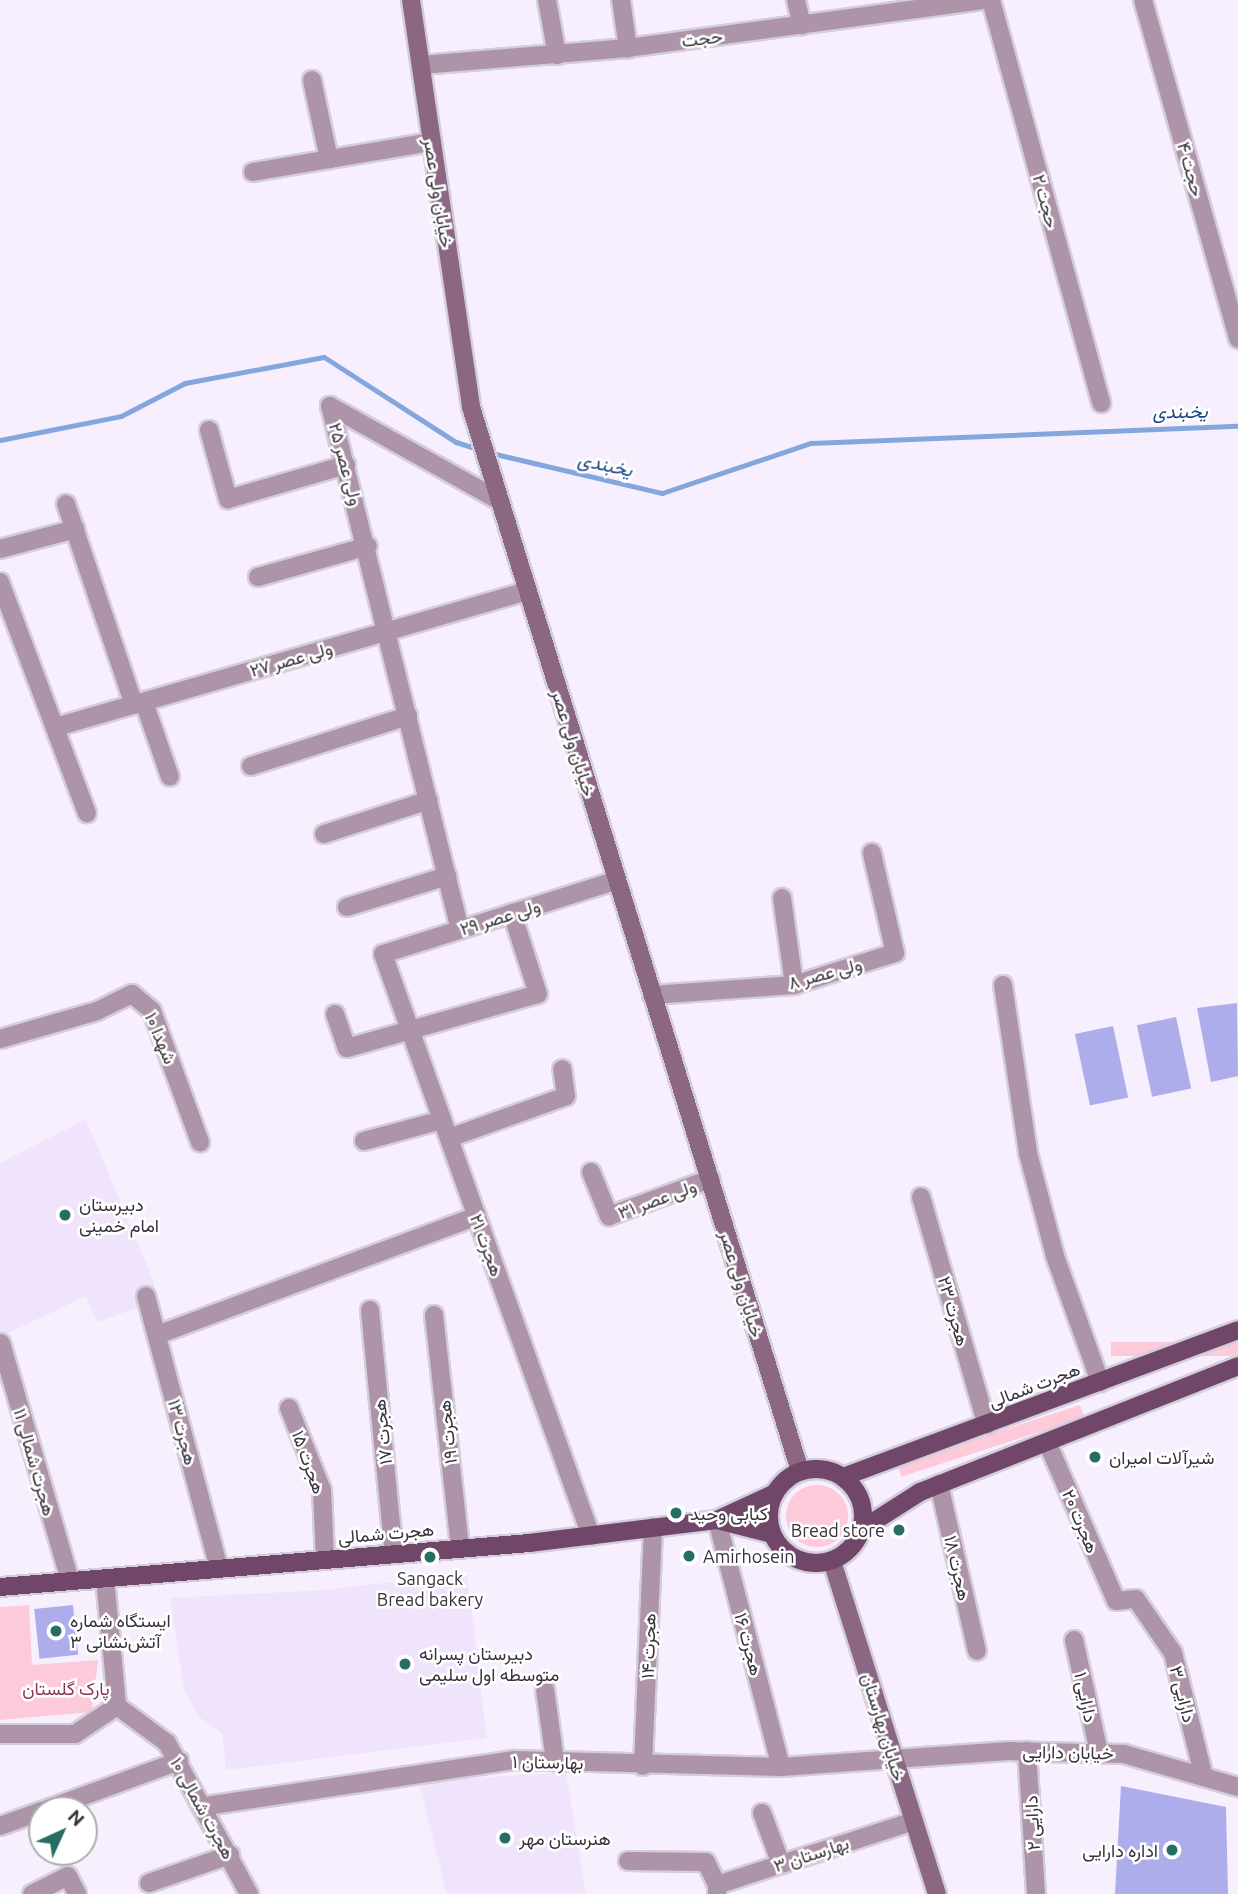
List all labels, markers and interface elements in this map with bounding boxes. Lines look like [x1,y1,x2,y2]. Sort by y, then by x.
street label: حجت [680,25,724,51]
street label: خیابان ولی عصر [420,137,458,249]
street label: حجت ۴ [1173,139,1209,199]
street label: حجت ۲ [1029,172,1063,230]
water label: یخبندی [1152,400,1208,424]
street label: ولی عصر ۲۵ [325,420,367,508]
water label: یخبندی [576,448,634,482]
street label: ولی عصر ۲۷ [247,637,335,681]
street label: خیابان ولی عصر [548,687,600,799]
street label: ولی عصر ۲۹ [457,895,543,939]
street label: ولی عصر ۸ [786,953,864,993]
street label: شهدا ۱۰ [141,1009,181,1067]
street label: ولی عصر ۳۱ [615,1175,699,1223]
place label: دبیرستان امام خمینی [79,1194,159,1236]
marker: دبیرستان امام خمینی [57,1207,73,1223]
street label: هجرت ۲۱ [466,1211,508,1279]
street label: خیابان ولی عصر [716,1228,768,1340]
street label: هجرت ۲۳ [934,1274,974,1348]
street label: هجرت شمالی [985,1358,1083,1412]
street label: هجرت ۱۳ [164,1397,202,1467]
street label: هجرت ۱۷ [368,1398,396,1466]
street label: هجرت ۱۹ [433,1399,461,1465]
street label: هجرت شمالی ۱۱ [9,1406,61,1518]
street label: هجرت ۱۵ [288,1427,330,1497]
place label: شیرآلات امیران [1109,1446,1215,1468]
marker: شیرآلات امیران [1087,1449,1103,1465]
street label: هجرت ۲۰ [1058,1486,1104,1556]
place label: کبابی وحید [690,1502,768,1524]
marker: کبابی وحید [668,1505,684,1521]
street label: هجرت شمالی [337,1518,435,1548]
place label: Bread store [791,1519,885,1541]
marker: Bread store [891,1522,907,1538]
street label: هجرت ۱۸ [940,1533,976,1603]
place label: Amirhosein [703,1545,795,1567]
marker: Amirhosein [681,1548,697,1564]
marker: Sangack Bread bakery [422,1549,438,1565]
place label: Sangack Bread bakery [377,1568,483,1610]
place label: ایستگاه شماره ۳ آتش‌نشانی [70,1610,171,1652]
street label: هجرت ۱۶ [730,1610,768,1678]
street label: هجرت ۱۴ [636,1613,660,1679]
marker: ایستگاه شماره ۳ آتش‌نشانی [48,1623,64,1639]
place label: دبیرستان پسرانه متوسطه اول سلیمی [419,1643,559,1686]
marker: دبیرستان پسرانه متوسطه اول سلیمی [397,1656,413,1672]
street label: دارایی ۳ [1166,1663,1200,1725]
street label: دارایی ۱ [1070,1670,1102,1724]
street label: خیابان بهارستان [857,1671,911,1783]
park label: پارک گلستان [22,1677,110,1699]
street label: خیابان دارایی [1022,1740,1114,1764]
street label: بهارستان ۱ [512,1751,584,1773]
street label: هجرت شمالی ۱۰ [166,1753,240,1863]
street label: دارایی ۲ [1020,1795,1044,1851]
north arrow [28,1796,98,1866]
text: N [64,1805,89,1830]
place label: هنرستان مهر [519,1827,611,1849]
marker: هنرستان مهر [497,1830,513,1846]
street label: بهارستان ۳ [771,1832,851,1876]
place label: اداره دارایی [1082,1839,1158,1861]
marker: اداره دارایی [1164,1842,1180,1858]

